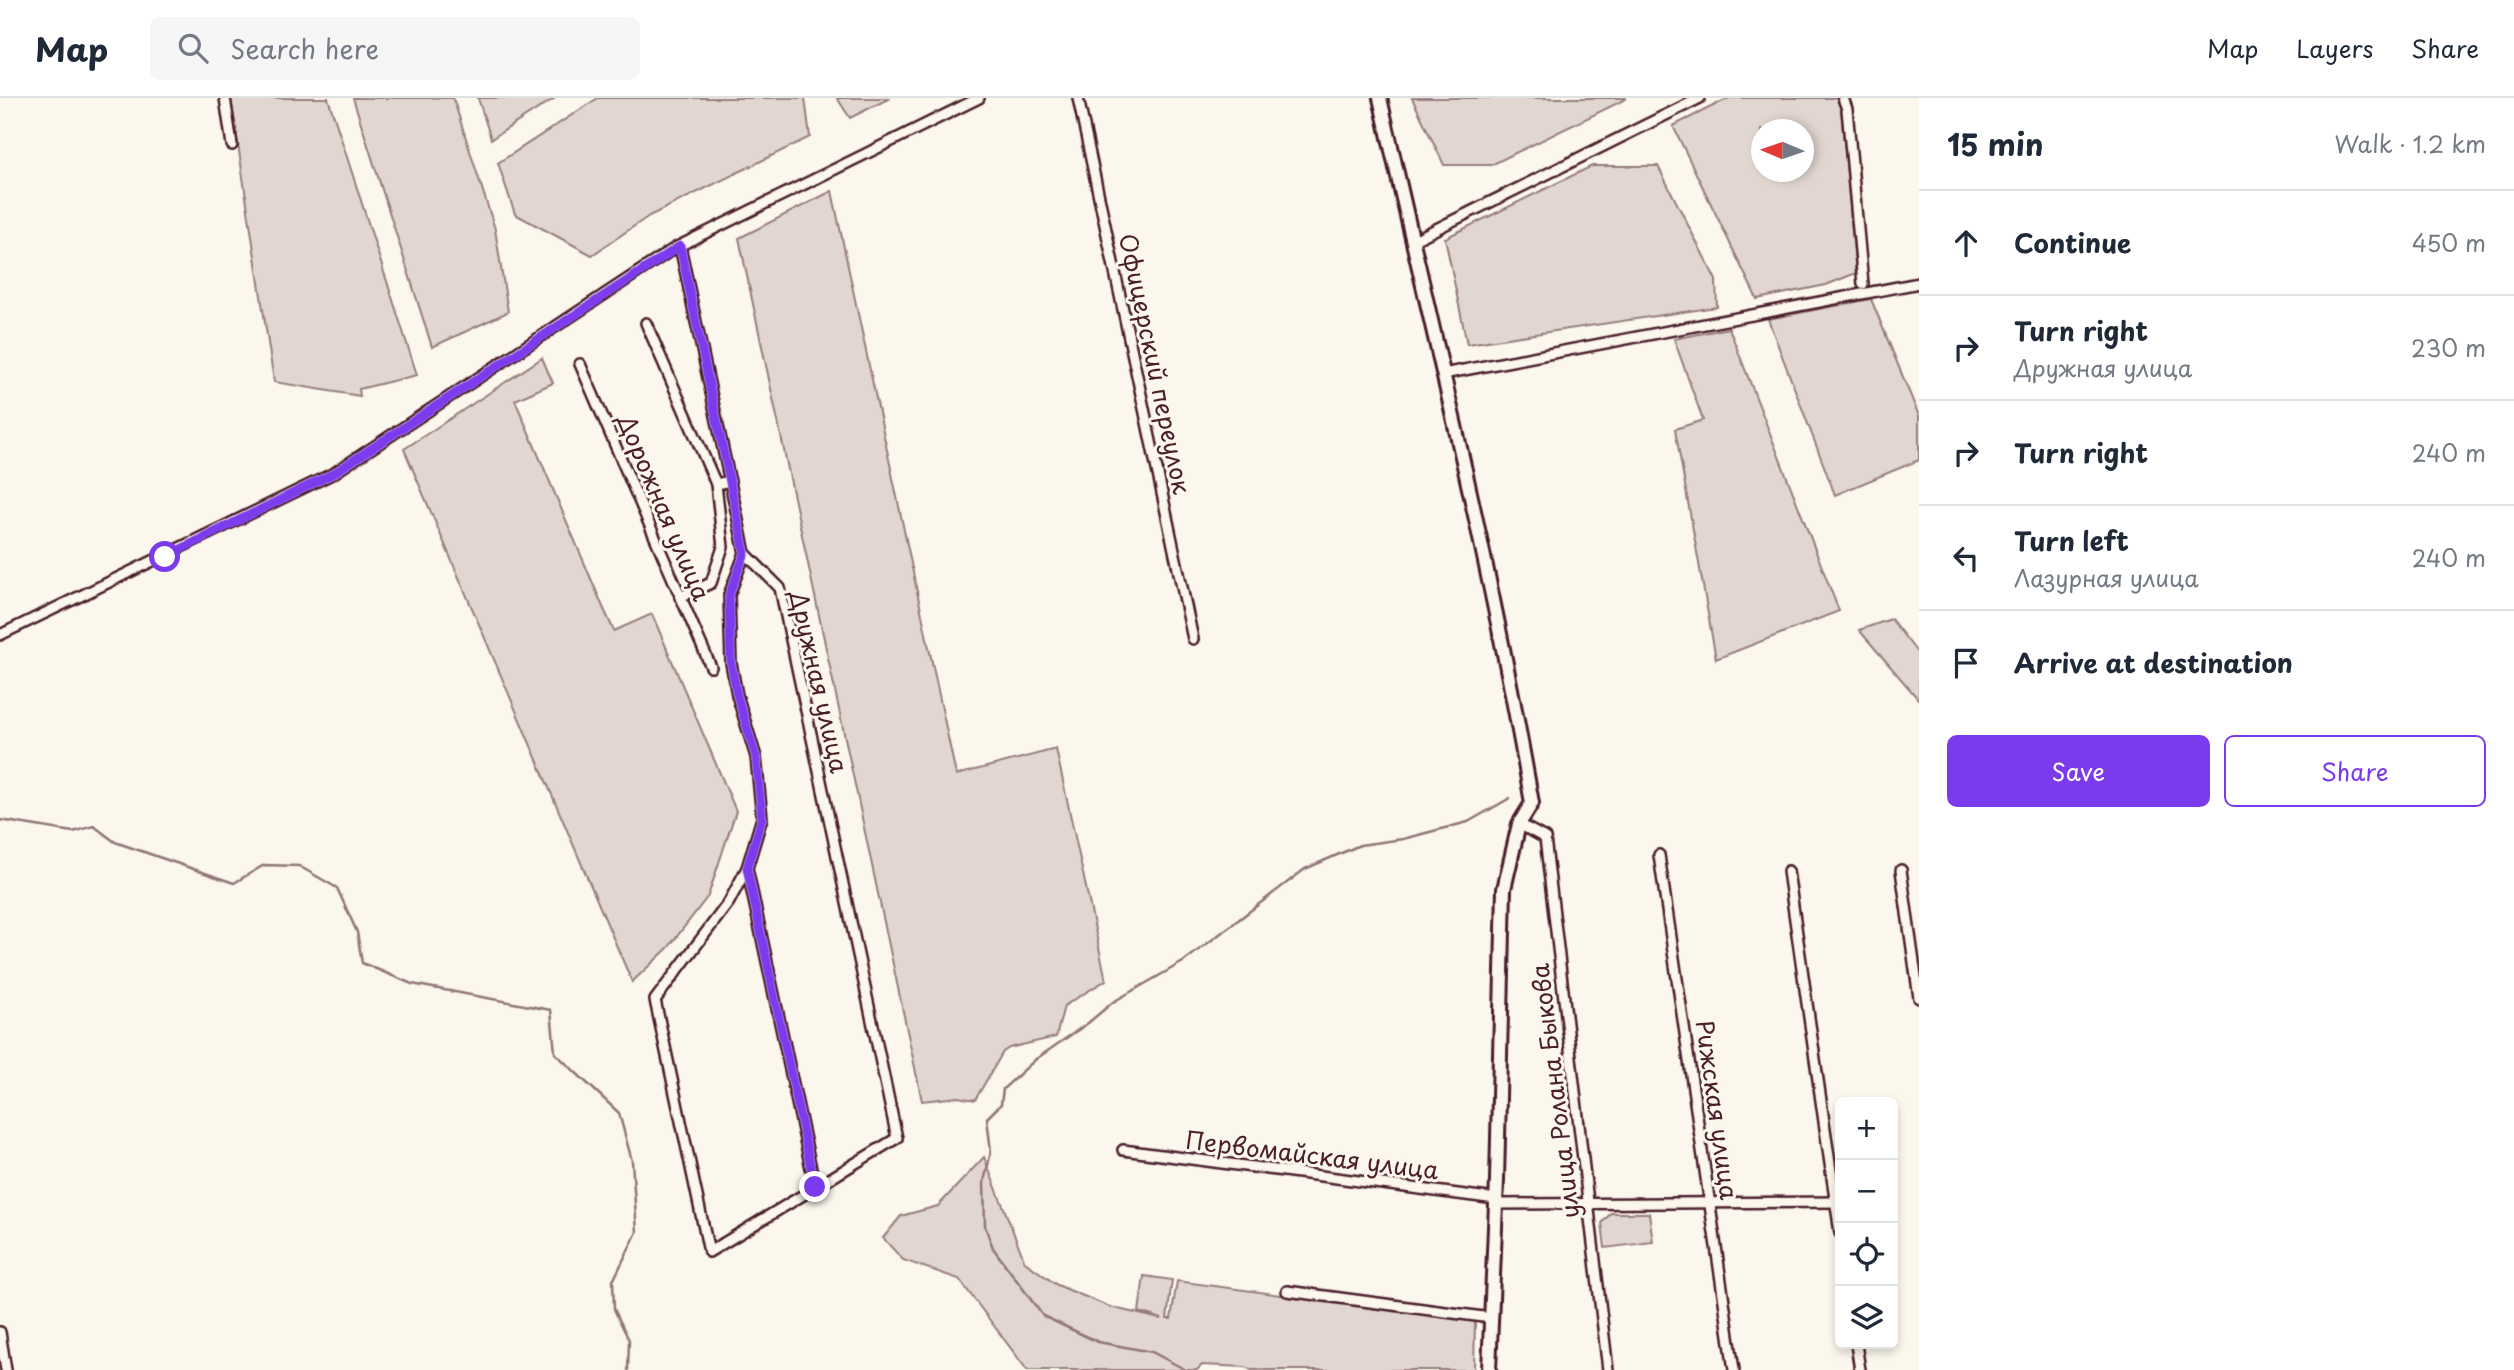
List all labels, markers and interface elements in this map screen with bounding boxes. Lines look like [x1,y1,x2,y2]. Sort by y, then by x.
search box [150,17,640,80]
text: Map [35,23,108,73]
icon: search [174,29,212,67]
text: Search here [230,29,379,68]
text: Map [2207,30,2258,66]
text: Layers [2296,30,2373,66]
text: Share [2411,30,2479,66]
north arrow [1751,119,1814,182]
text: 15 min [1947,121,2044,166]
text: Walk · 1.2 km [2334,126,2486,161]
text: Continue [2014,223,2131,262]
icon: ahead [1947,224,1985,262]
text: 450 m [2412,225,2486,260]
street label: Офицерский переулок [1111,230,1201,498]
text: Turn right [2014,311,2148,350]
icon: right [1947,329,1985,367]
text: 230 m [2411,330,2486,365]
text: Дружная улица [2014,350,2192,385]
street label: Дорожная улица [609,407,720,606]
text: Turn right [2014,433,2148,472]
icon: right [1947,434,1985,472]
text: 240 m [2412,435,2486,470]
text: Turn left [2014,521,2129,560]
icon: left [1947,539,1985,577]
text: 240 m [2412,540,2486,575]
route start [149,541,180,572]
text: Лазурная улица [2014,560,2199,595]
street label: Дружная улица [781,586,858,776]
text: Arrive at destination [2014,643,2293,682]
icon: arrive [1947,644,1985,682]
button: Save [1947,735,2210,807]
button: Share [2224,735,2486,807]
street label: улица Ролана Быкова [1521,962,1588,1221]
street label: Рижская улица [1688,1018,1748,1202]
map controls [1835,1097,1898,1349]
button: + [1835,1097,1898,1160]
street label: Первомайская улица [1184,1121,1441,1187]
button: − [1835,1160,1898,1223]
route end [799,1171,830,1202]
button: locate [1835,1223,1898,1286]
button: layers [1835,1286,1898,1349]

